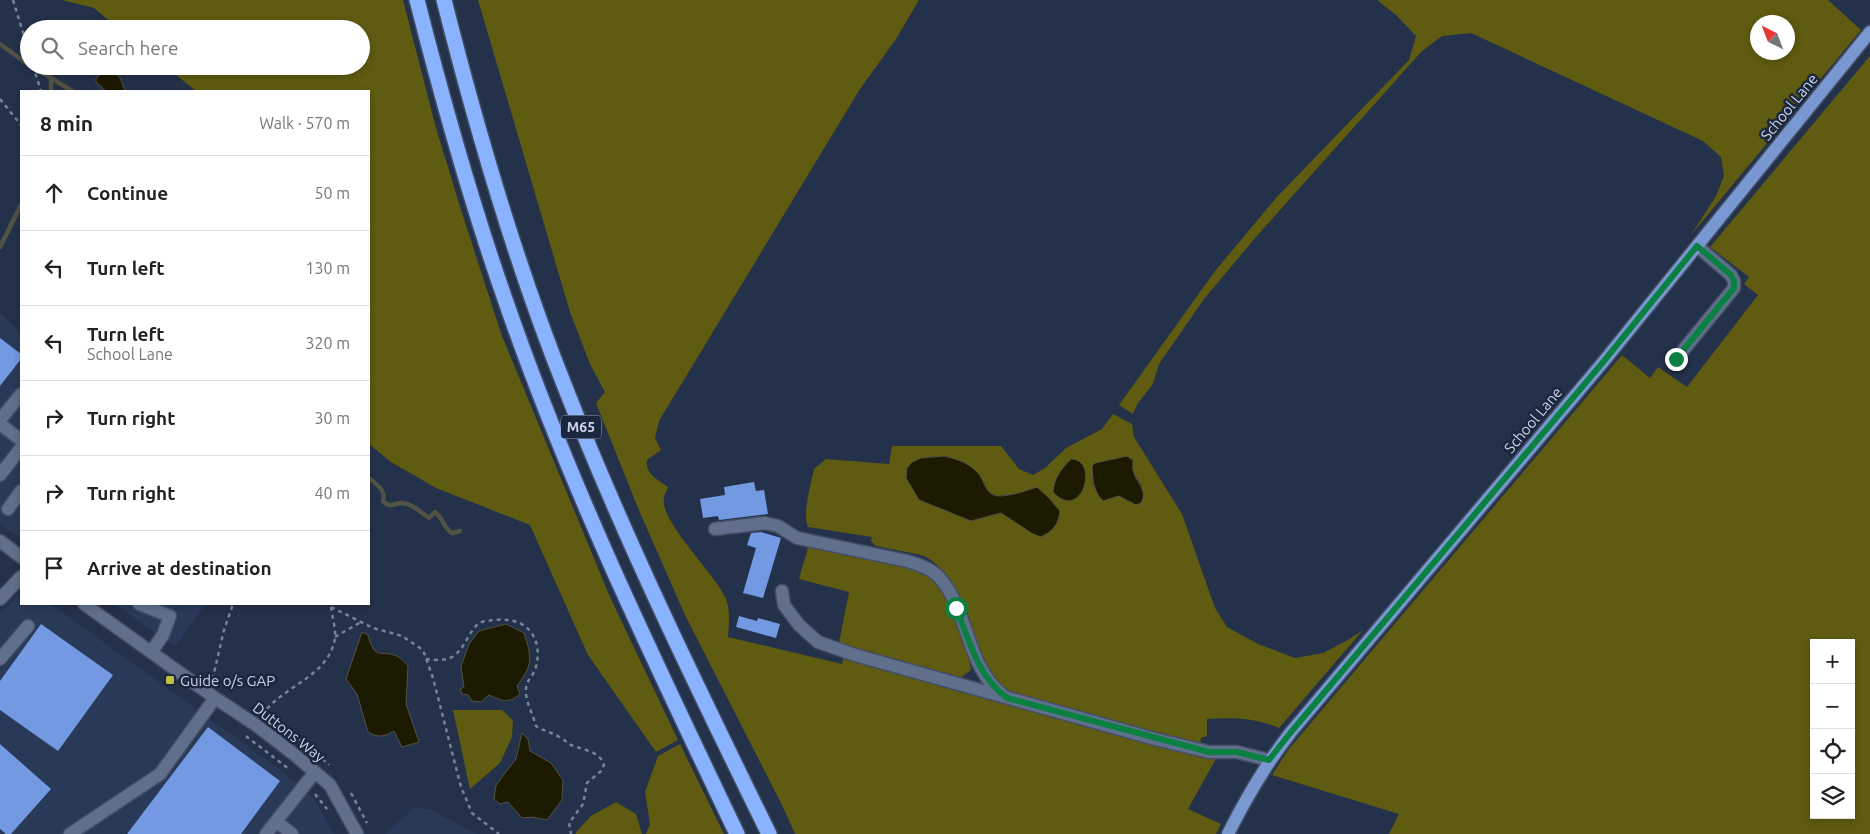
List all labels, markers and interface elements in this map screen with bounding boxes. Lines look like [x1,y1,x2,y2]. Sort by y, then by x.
north arrow [1750,15,1795,60]
search box [20,20,370,75]
icon: search [38,34,66,62]
text: Search here [78,37,178,59]
street label: School Lane [1757,70,1821,144]
text: 8 min [40,111,93,135]
text: Walk · 570 m [259,114,350,132]
icon: ahead [40,179,68,207]
text: Continue [87,182,168,204]
text: 50 m [314,184,350,202]
icon: left [40,254,68,282]
text: Turn left [87,257,165,279]
text: 130 m [305,259,350,277]
text: Turn left [87,323,165,345]
icon: left [40,329,68,357]
text: 320 m [305,334,350,352]
text: School Lane [87,345,173,363]
route end [1665,348,1688,371]
street label: School Lane [1501,384,1565,456]
icon: right [40,404,68,432]
text: Turn right [87,407,175,429]
text: 30 m [314,409,350,427]
road number: M65 [561,416,601,438]
icon: right [40,479,68,507]
text: Turn right [87,482,175,504]
text: 40 m [314,484,350,502]
icon: arrive [40,554,68,582]
text: Arrive at destination [87,557,272,579]
route start [945,597,968,620]
map controls [1810,639,1855,819]
button: + [1810,639,1855,684]
place label: Guide o/s GAP [180,672,275,689]
marker: Guide o/s GAP [164,674,176,686]
button: − [1810,684,1855,729]
street label: Duttons Way [250,699,328,765]
button: locate [1810,729,1855,774]
button: layers [1810,774,1855,819]

